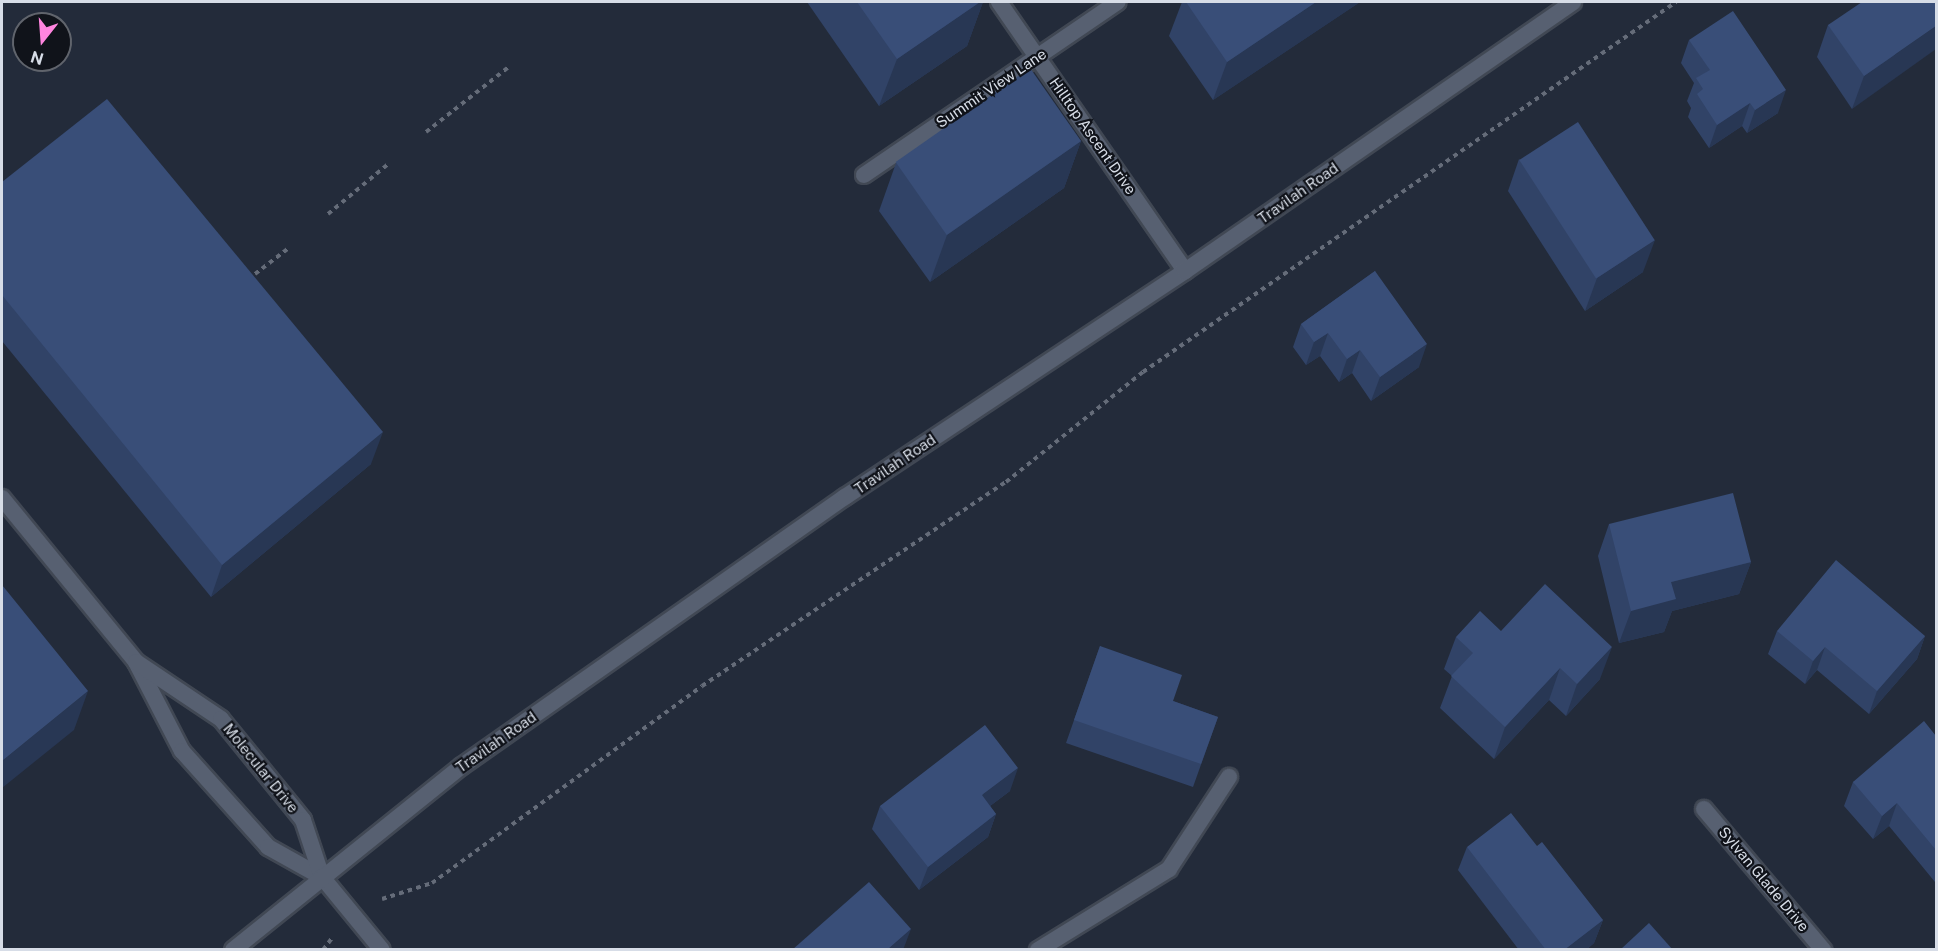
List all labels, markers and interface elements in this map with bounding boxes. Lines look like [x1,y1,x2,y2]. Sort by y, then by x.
north arrow [12,12,72,72]
street label: Summit View Lane [932,44,1050,132]
text: N [28,47,46,69]
street label: Hilltop Ascent Drive [1046,74,1140,198]
street label: Travilah Road [1254,159,1342,227]
street label: Travilah Road [851,430,939,498]
street label: Travilah Road [452,708,540,776]
street label: Molecular Drive [220,720,302,816]
street label: Sylvan Glade Drive [1715,823,1813,935]

